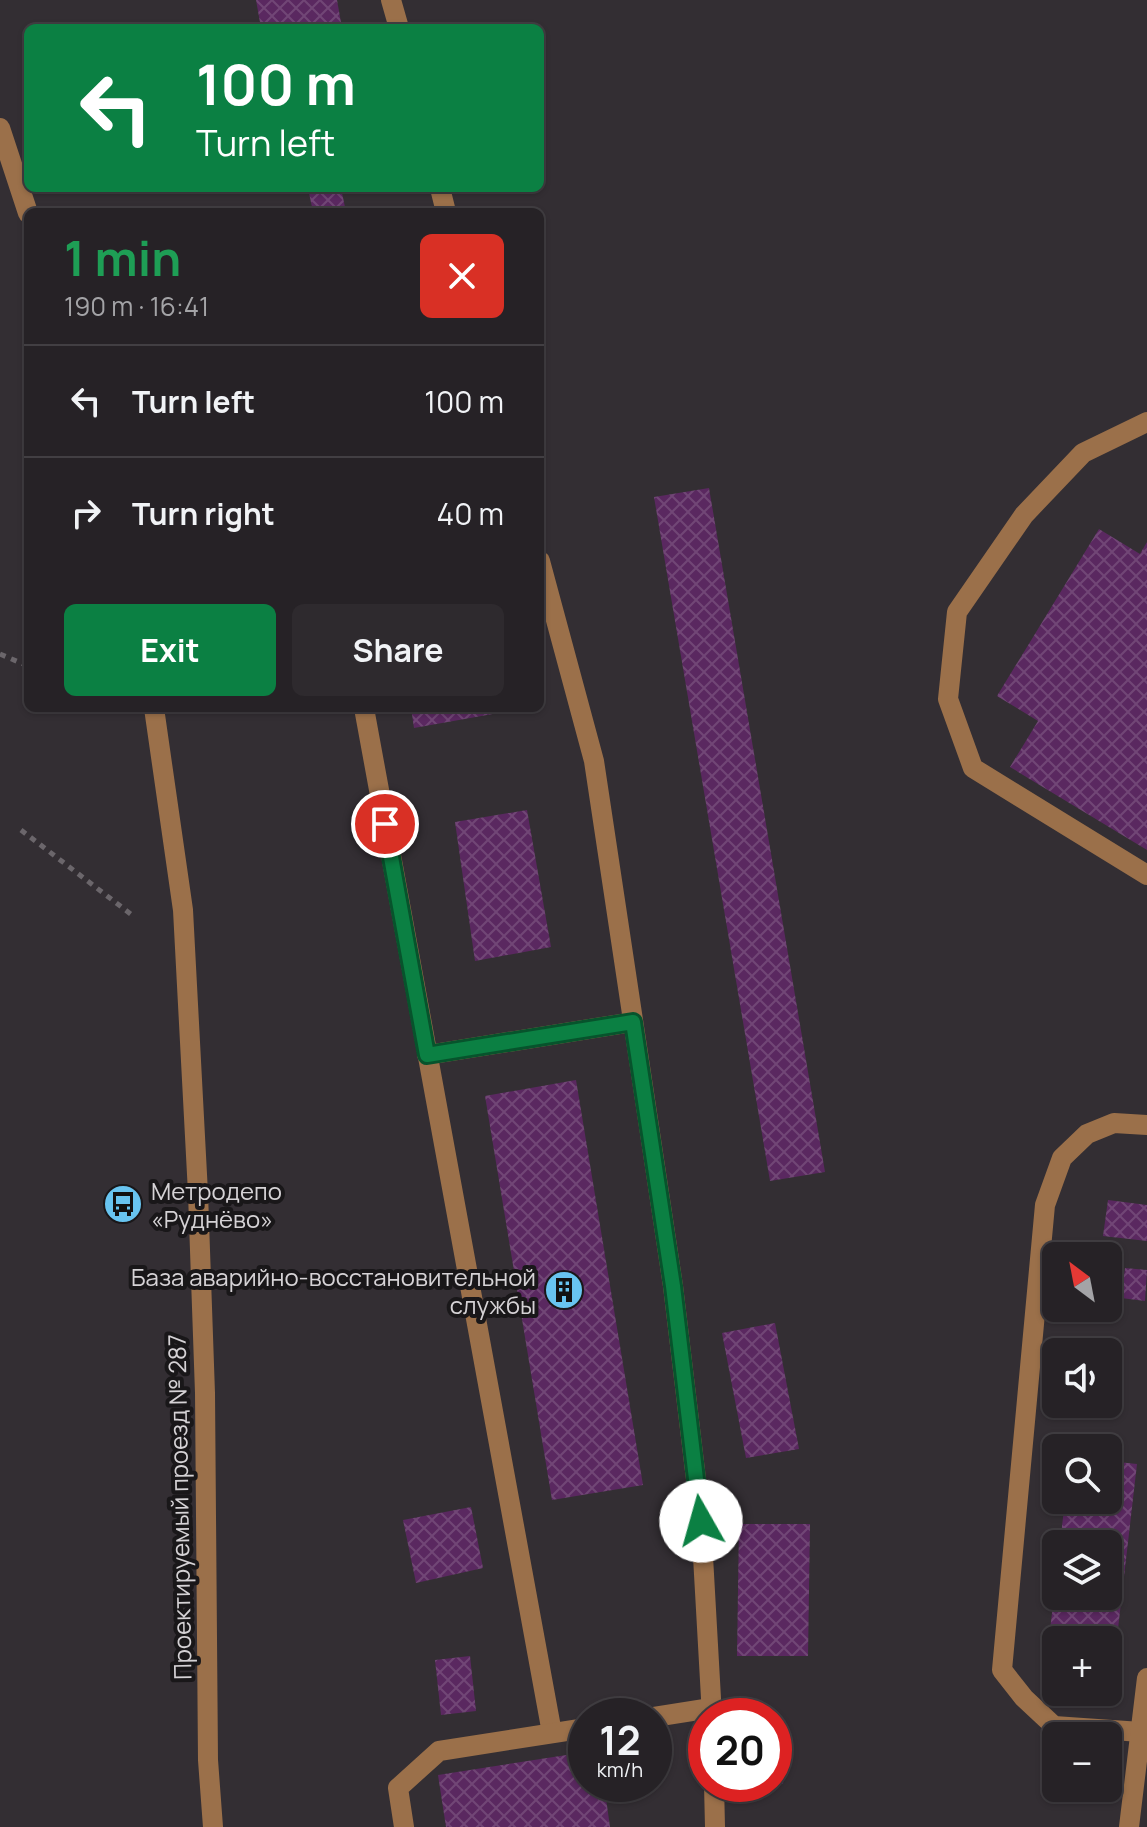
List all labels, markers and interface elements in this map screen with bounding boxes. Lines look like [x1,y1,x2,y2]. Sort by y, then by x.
text: 100 m [196,45,356,122]
icon: left [64,56,168,160]
text: Turn left [196,118,335,167]
text: 1 min [64,225,181,290]
button: close [420,234,504,318]
text: 190 m · 16:41 [64,288,209,324]
icon: left [64,379,108,423]
text: Turn left [132,381,255,422]
text: 100 m [424,381,504,422]
icon: right [64,491,108,535]
text: Turn right [132,493,275,534]
text: 40 m [437,493,504,534]
button: Exit [64,604,276,696]
button: Share [292,604,504,696]
pin [351,790,419,858]
icon: arrive [363,802,407,846]
place label: Метродепо «Руднёво» [151,1174,282,1235]
bus stop icon: Метродепо «Руднёво» [102,1183,144,1225]
north arrow [1042,1242,1122,1322]
map controls [1042,1242,1122,1802]
place label: База аварийно-восстановительной службы [131,1260,536,1321]
building icon: База аварийно-восстановительной службы [543,1269,585,1311]
street label: Проектируемый проезд № 287 [159,1334,199,1680]
button: sound [1042,1338,1122,1418]
button: search [1042,1434,1122,1514]
position arrow [659,1479,743,1563]
button: layers [1042,1530,1122,1610]
button: + [1042,1626,1122,1706]
speed limit sign: 20 [688,1698,792,1802]
text: 12 [599,1712,641,1767]
button: − [1042,1722,1122,1802]
text: km/h [597,1756,643,1783]

